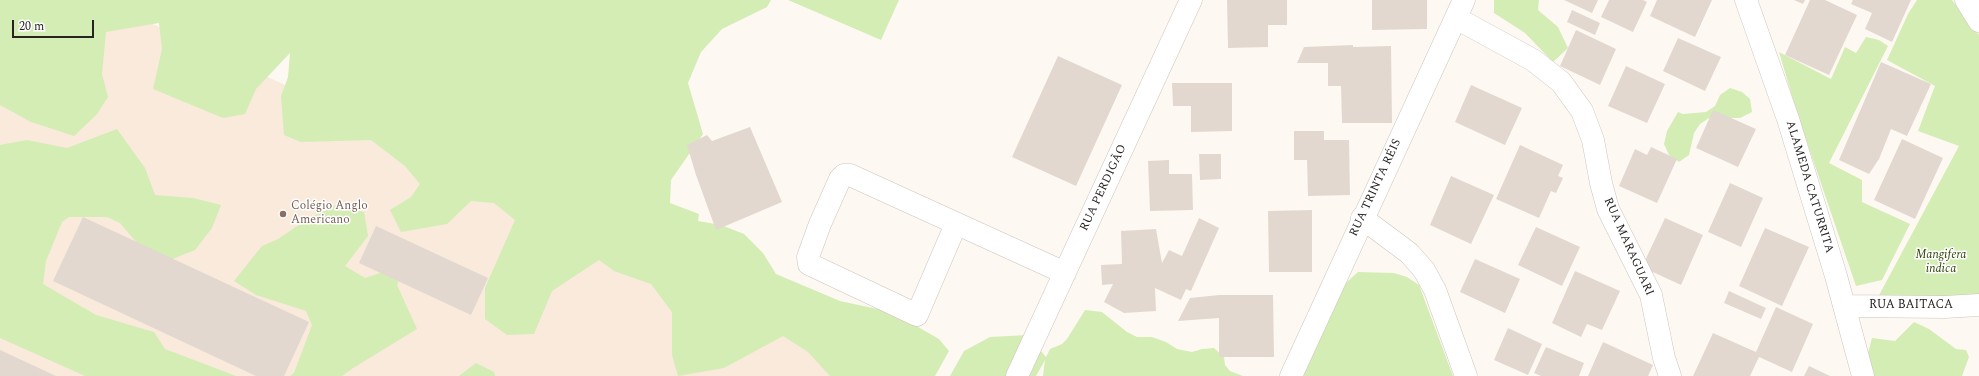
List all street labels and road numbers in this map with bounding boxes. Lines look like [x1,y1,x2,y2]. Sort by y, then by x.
street label: ALAMEDA CATURRITA [1782,119,1836,255]
street label: RUA TRINTA RÉIS [1347,137,1405,239]
street label: RUA PERDIGÃO [1078,143,1130,233]
street label: RUA MARAGUARI [1600,196,1656,298]
street label: RUA BAITACA [1869,299,1953,313]

